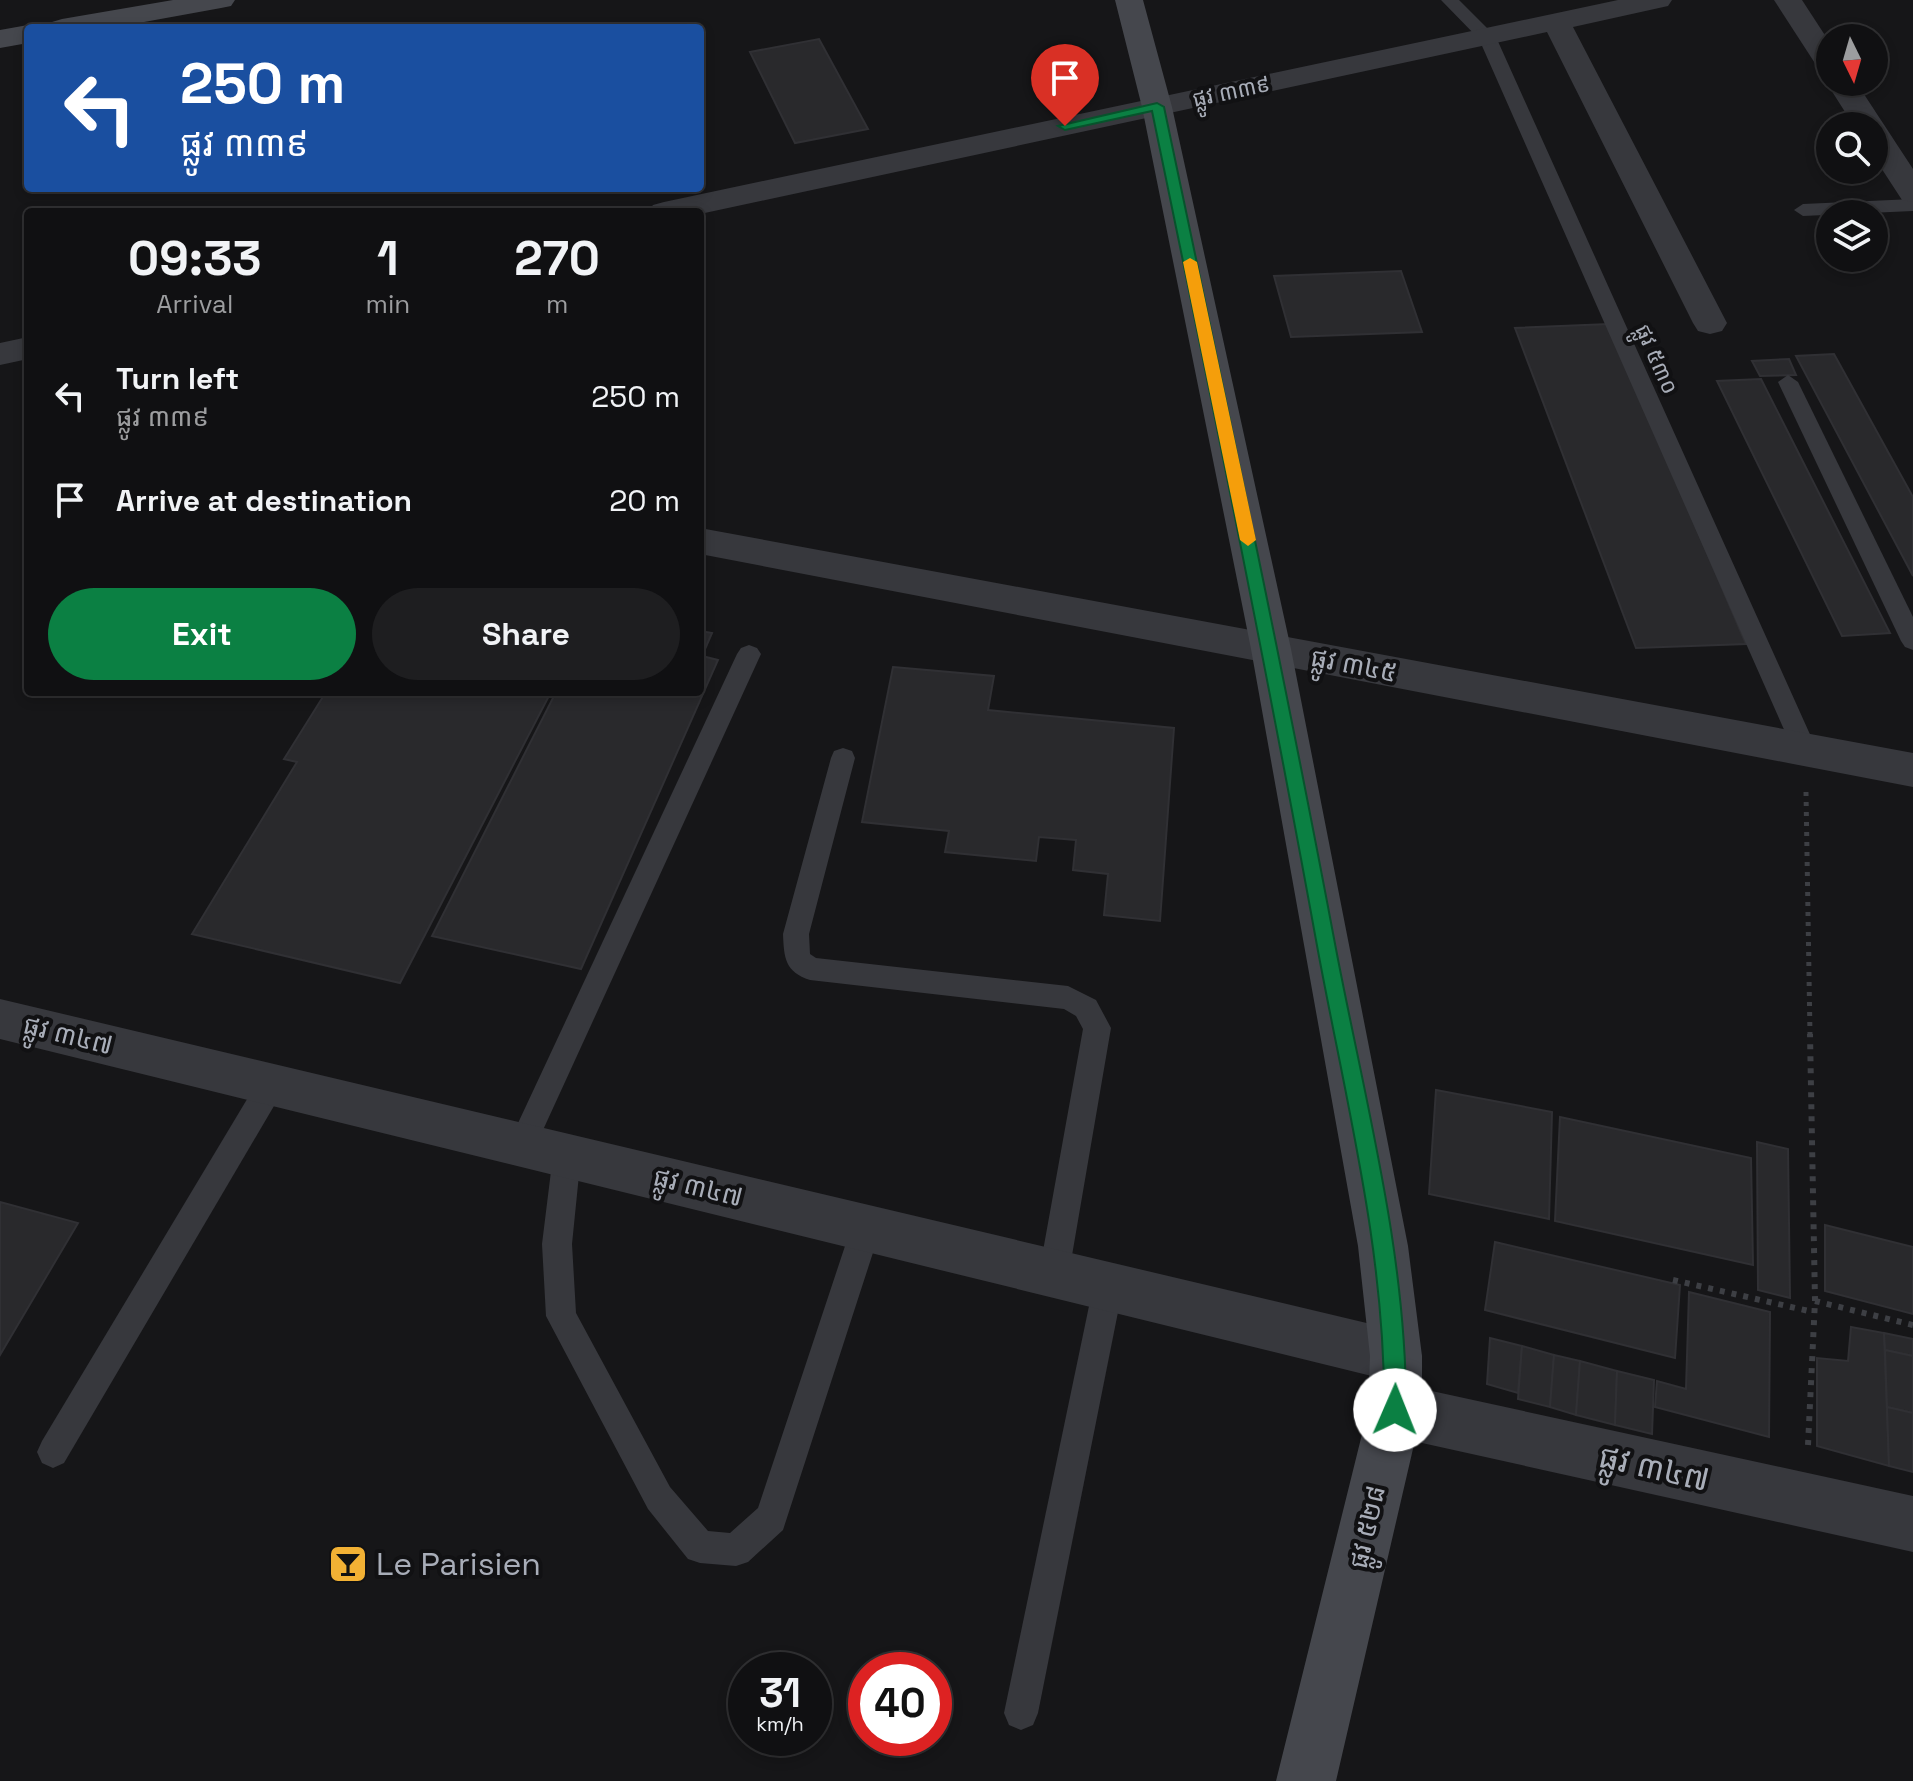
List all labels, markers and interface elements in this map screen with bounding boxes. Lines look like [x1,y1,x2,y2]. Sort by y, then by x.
north arrow [1816,24,1888,96]
map controls [1816,24,1888,272]
pin [1031,44,1099,126]
text: 250 m [180,48,345,119]
icon: left [48,56,152,160]
icon: arrive [1043,56,1087,100]
street label: ផ្លូវ ៣៣៩ [1190,69,1274,119]
button: search [1816,112,1888,184]
text: ផ្លូវ ៣៣៩ [180,121,309,167]
button: layers [1816,200,1888,272]
text: 09:33 [128,228,262,289]
text: 1 [377,228,399,289]
text: 270 [514,228,600,289]
text: Arrival [156,287,233,321]
text: min [366,287,410,321]
text: m [546,287,568,321]
street label: ផ្លូវ ៥៣០ [1623,320,1685,401]
text: Turn left [116,359,239,398]
icon: left [48,374,92,418]
text: 250 m [591,377,680,416]
text: ផ្លូវ ៣៣៩ [116,400,209,434]
icon: arrive [48,478,92,522]
text: Arrive at destination [116,481,412,520]
text: 20 m [609,481,680,520]
button: Exit [48,588,356,680]
button: Share [372,588,680,680]
street label: ផ្លូវ ៣៤៥ [1307,640,1400,697]
street label: ផ្លូវ ៣៤៧ [18,1008,116,1069]
street label: ផ្លូវ ៣៤៧ [648,1160,746,1221]
position arrow [1353,1368,1437,1452]
street label: ផ្លូវ ៣៤៧ [1593,1436,1713,1508]
street label: ផ្លូវ ៥២៨ [1341,1482,1400,1573]
bar icon: Le Parisien [327,1543,369,1585]
place label: Le Parisien [376,1544,541,1584]
speed limit sign: 40 [848,1652,952,1756]
text: 31 [759,1668,801,1719]
text: km/h [756,1711,804,1737]

